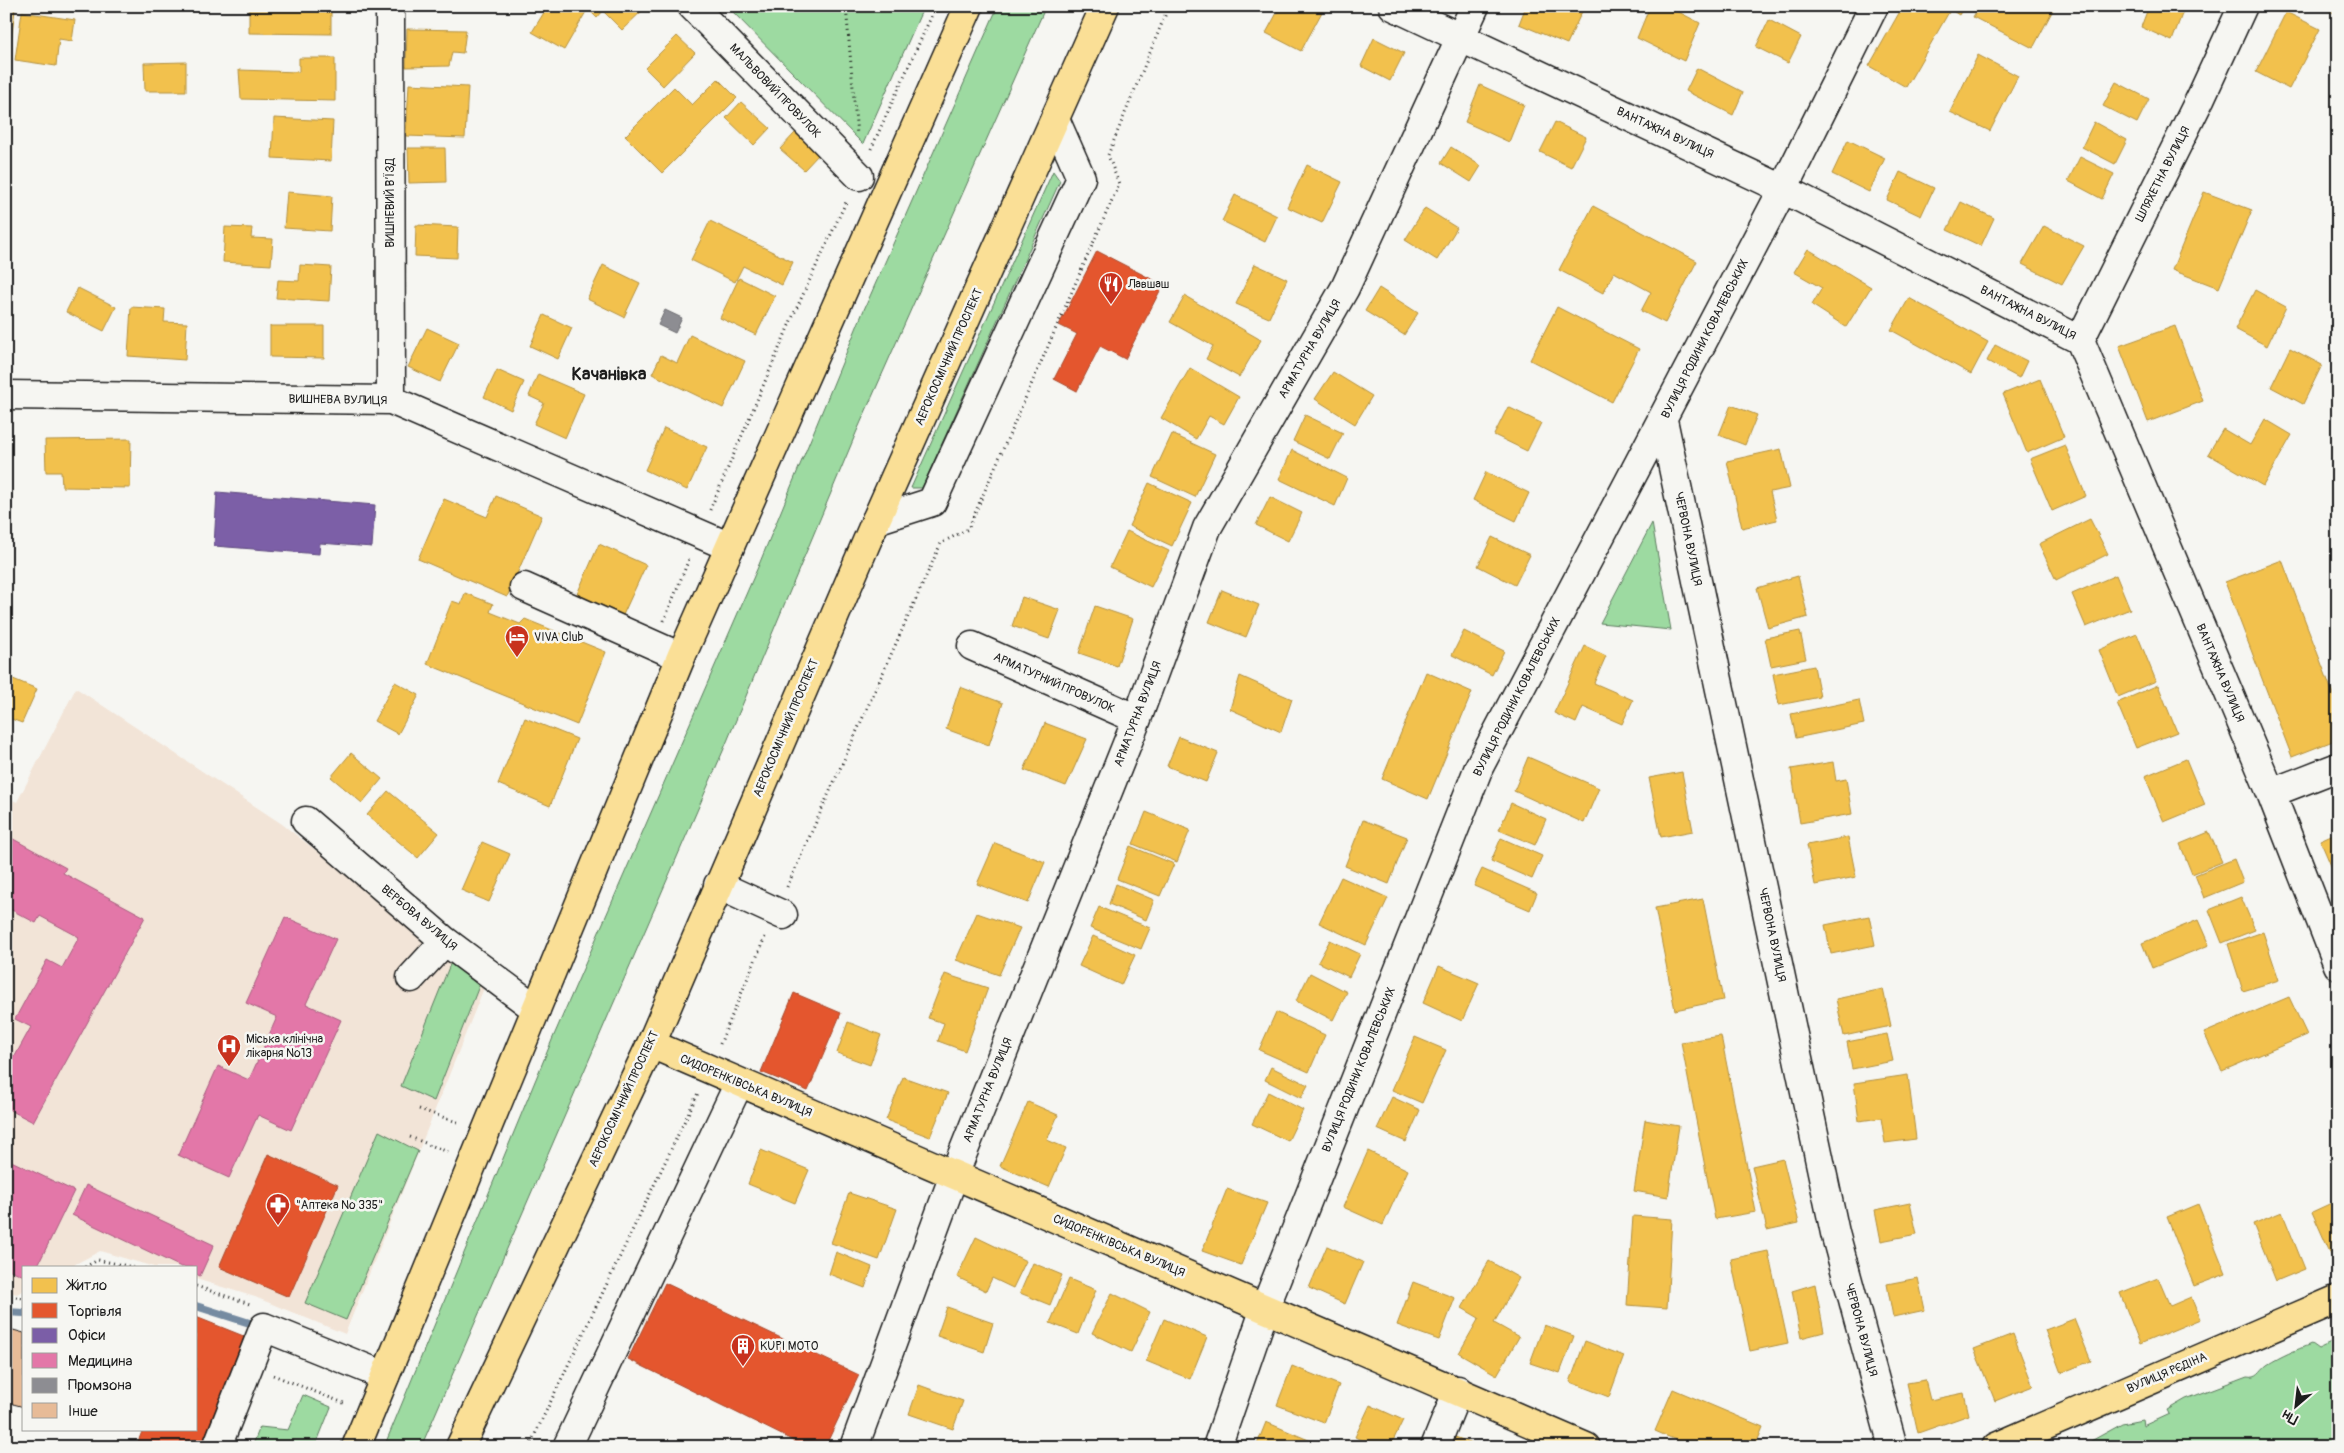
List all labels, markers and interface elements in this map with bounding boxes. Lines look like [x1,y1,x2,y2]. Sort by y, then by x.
street label: МАЛЬВОВИЙ ПРОВУЛОК [726,41,824,141]
street label: ВАНТАЖНА ВУЛИЦЯ [1614,104,1716,162]
street label: ШЛЯХЕТНА ВУЛИЦЯ [2132,124,2194,224]
street label: ВИШНЕВИЙ В’ЇЗД [382,157,398,248]
street label: ВУЛИЦЯ РОДИНИ КОВАЛЕВСЬКИХ [1658,257,1752,421]
restaurant icon: Лавшаш [1098,271,1124,305]
place label: Лавшаш [1127,277,1169,292]
street label: ВАНТАЖНА ВУЛИЦЯ [1978,282,2079,344]
street label: АЕРОКОСМІЧНИЙ ПРОСПЕКТ [912,286,986,428]
street label: АРМАТУРНА ВУЛИЦЯ [1276,297,1344,401]
district label: Качанівка [572,363,647,386]
street label: ВИШНЕВА ВУЛИЦЯ [289,392,388,408]
street label: ЧЕРВОНА ВУЛИЦЯ [1671,491,1705,587]
street label: ВУЛИЦЯ РОДИНИ КОВАЛЕВСЬКИХ [1470,615,1564,779]
street label: ВАНТАЖНА ВУЛИЦЯ [2192,621,2248,725]
hotel icon: VIVA Club [504,624,530,658]
place label: VIVA Club [534,630,584,645]
street label: АРМАТУРНИЙ ПРОВУЛОК [991,649,1117,717]
street label: АЕРОКОСМІЧНИЙ ПРОСПЕКТ [750,656,822,799]
street label: АРМАТУРНА ВУЛИЦЯ [1111,659,1165,769]
street label: ВЕРБОВА ВУЛИЦЯ [378,882,460,954]
street label: ЧЕРВОНА ВУЛИЦЯ [1755,887,1789,983]
street label: ВУЛИЦЯ РОДИНИ КОВАЛЕВСЬКИХ [1319,985,1399,1155]
street label: АЕРОКОСМІЧНИЙ ПРОСПЕКТ [586,1028,662,1169]
place label: Міська клінічна лікарня №13 [246,1032,324,1061]
hospital icon: Міська клінічна лікарня №13 [216,1033,242,1067]
street label: АРМАТУРНА ВУЛИЦЯ [960,1035,1016,1145]
street label: СИДОРЕНКІВСЬКА ВУЛИЦЯ [678,1051,814,1121]
pharmacy icon: "Аптека № 335" [265,1192,291,1226]
place label: "Аптека № 335" [296,1198,383,1213]
street label: СИДОРЕНКІВСЬКА ВУЛИЦЯ [1051,1211,1187,1281]
legend [22,1266,198,1430]
text: Житло [66,1276,107,1295]
street label: ЧЕРВОНА ВУЛИЦЯ [1841,1282,1881,1378]
text: Торгівля [68,1302,122,1321]
text: Офіси [68,1326,105,1345]
building icon: KUPI MOTO [730,1333,756,1367]
place label: KUPI MOTO [760,1339,819,1354]
street label: ВУЛИЦЯ РЄДІНА [2125,1349,2210,1397]
text: Медицина [68,1352,132,1371]
text: Промзона [68,1376,132,1395]
north arrow [2272,1380,2322,1430]
text: Інше [68,1402,98,1421]
text: Пн [2279,1406,2301,1428]

